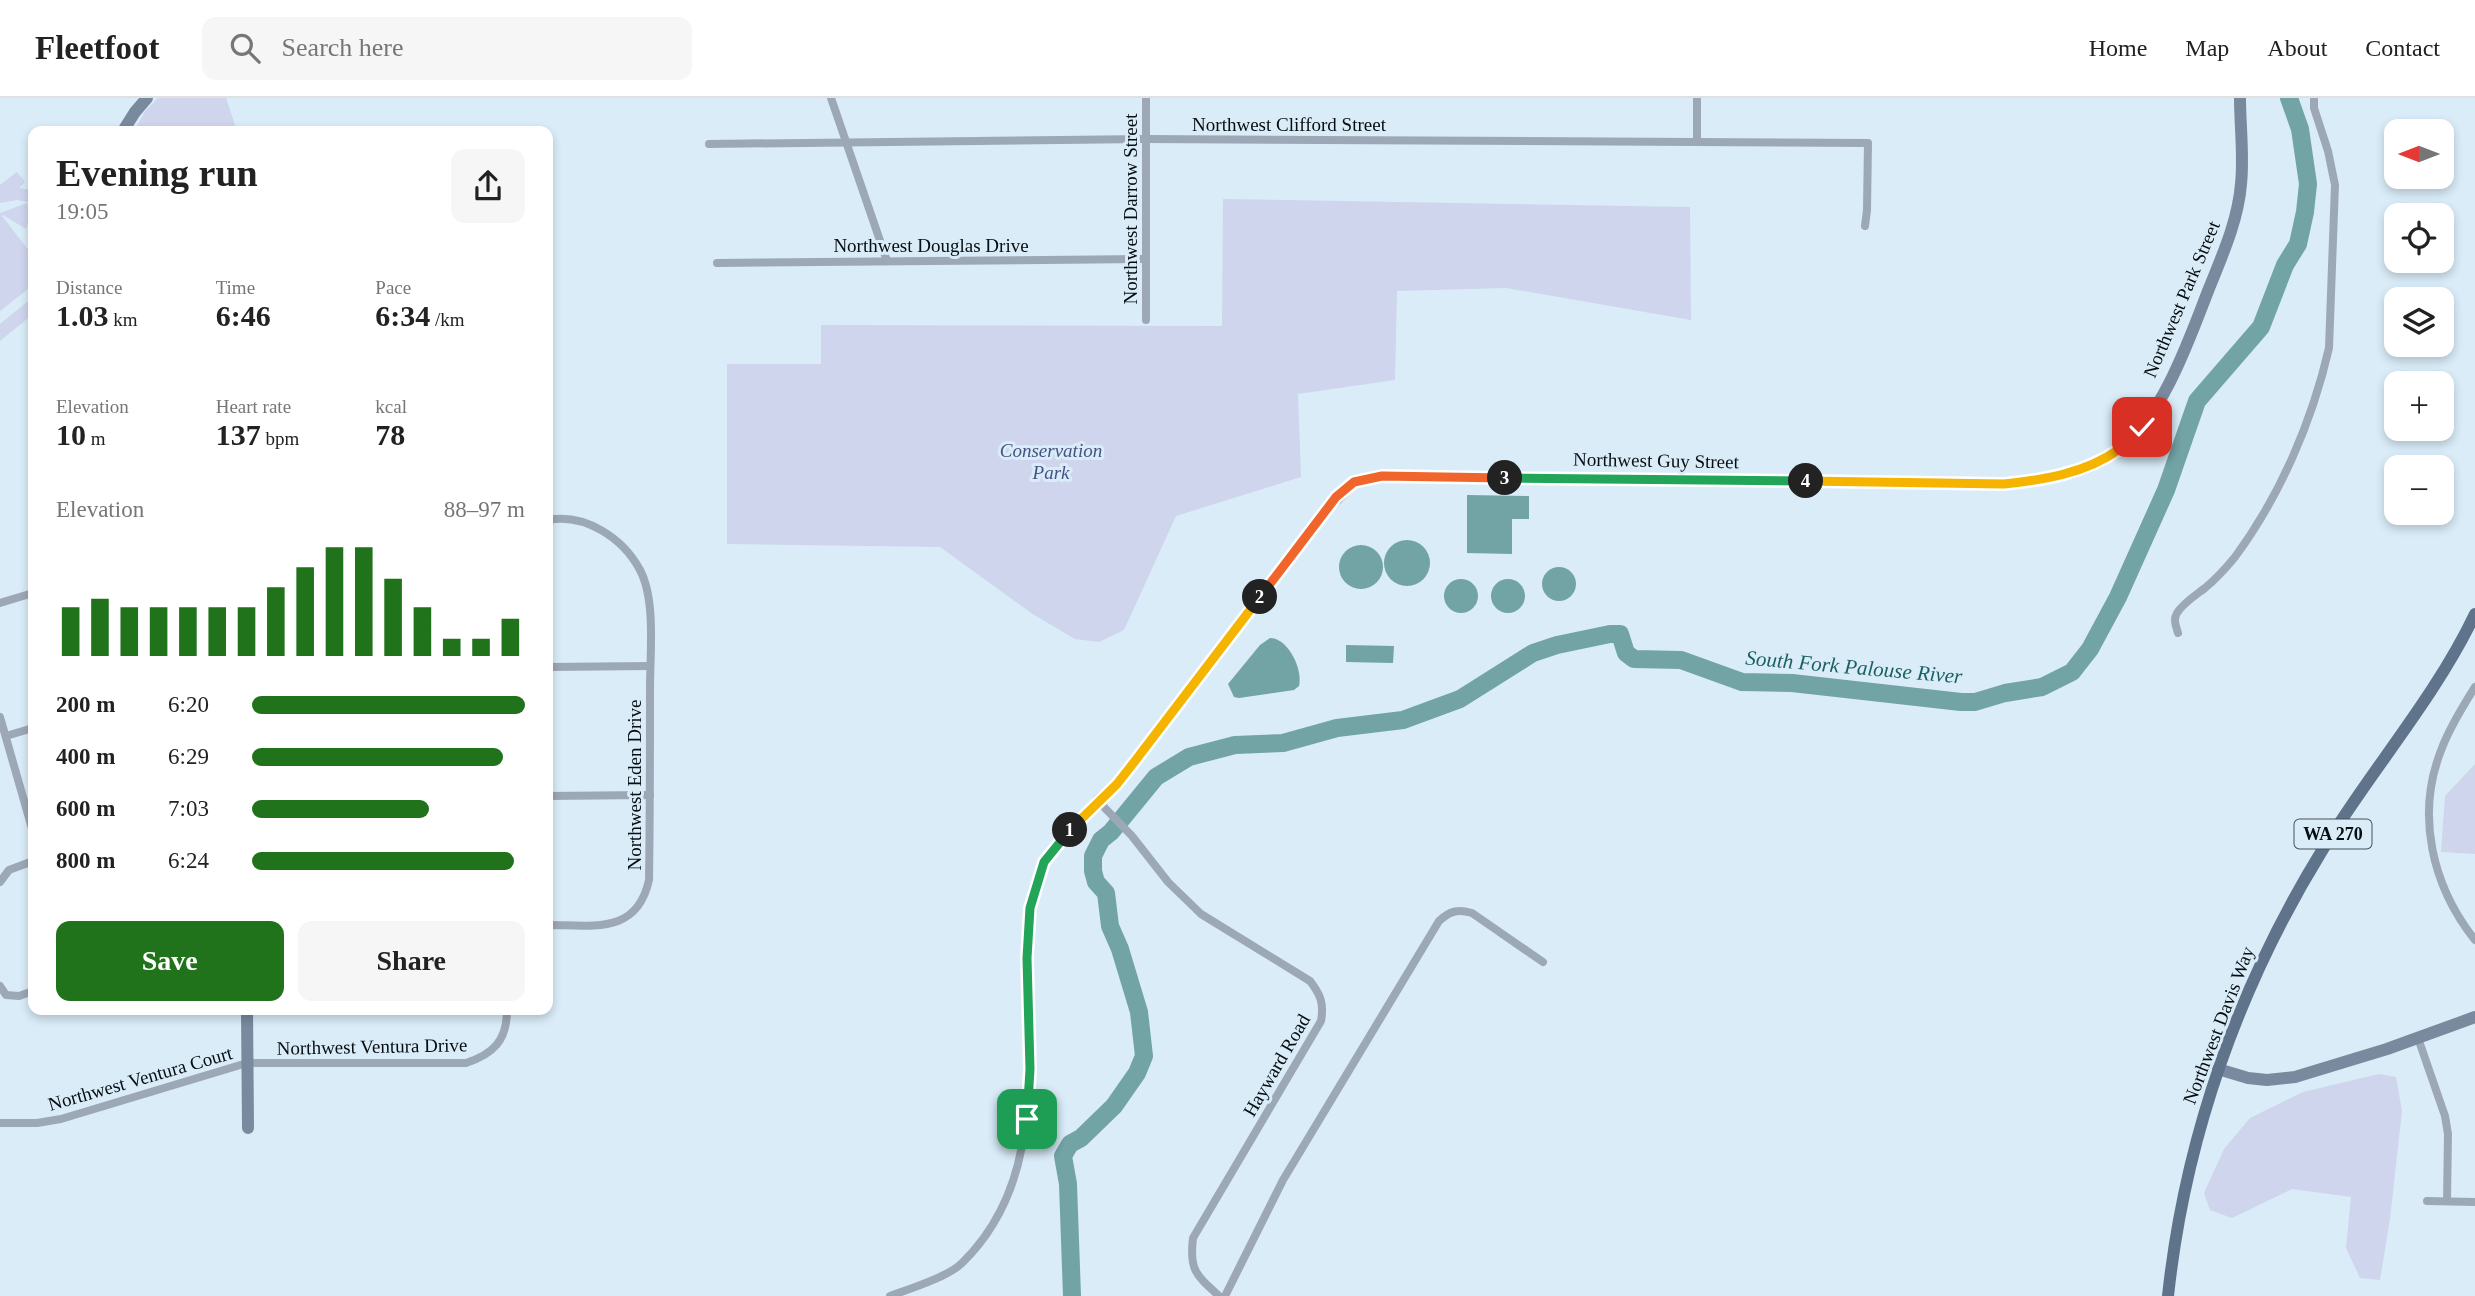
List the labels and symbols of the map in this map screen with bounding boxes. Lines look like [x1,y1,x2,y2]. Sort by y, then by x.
street label: Northwest Darrow Street [1120,113,1141,305]
street label: Northwest Clifford Street [1192,114,1387,135]
north arrow [2384,119,2454,189]
street label: Northwest Park Street [2139,217,2224,381]
street label: Northwest Douglas Drive [833,235,1029,256]
pin [2112,397,2172,457]
park label: Conservation Park [1000,440,1102,483]
street label: Northwest Guy Street [1573,449,1740,472]
pin: 3 [1488,460,1522,496]
pin: 4 [1788,464,1824,498]
pin: 2 [1242,580,1278,614]
water label: South Fork Palouse River [1745,646,1964,689]
street label: Northwest Eden Drive [624,700,645,870]
pin: 1 [1052,812,1088,848]
road number: WA 270 [2294,820,2372,848]
street label: Northwest Davis Way [2179,943,2258,1107]
street label: Hayward Road [1239,1010,1314,1120]
street label: Northwest Ventura Drive [277,1034,468,1059]
street label: Northwest Ventura Court [46,1042,235,1115]
pin [997,1089,1057,1149]

